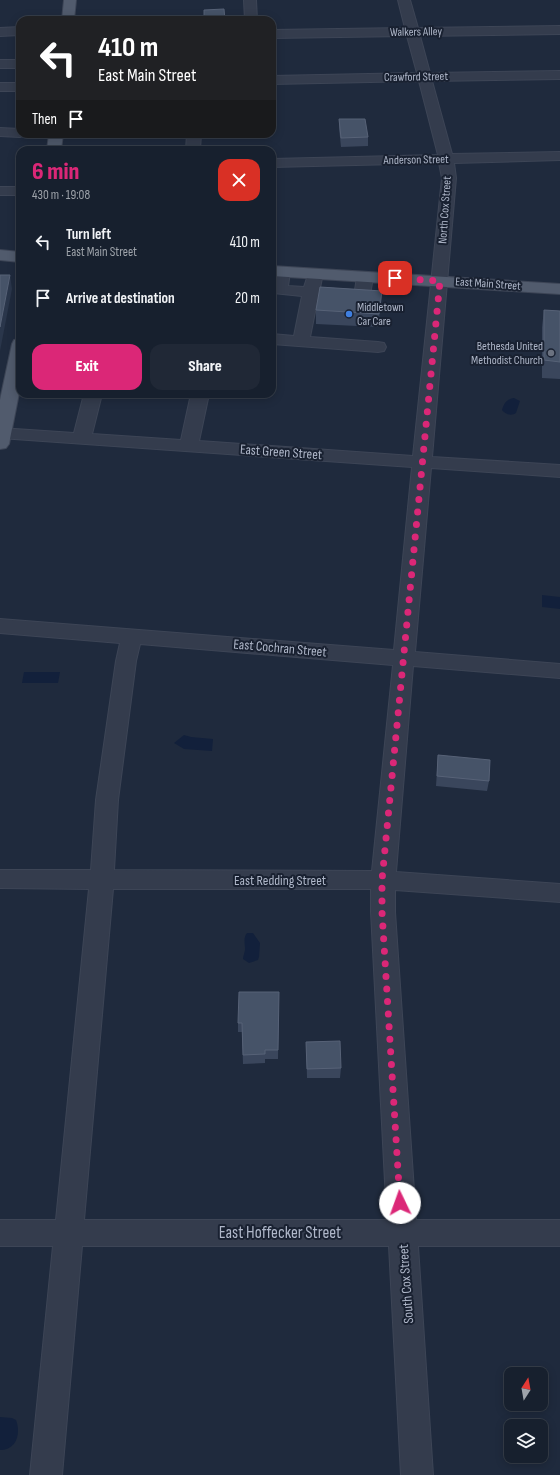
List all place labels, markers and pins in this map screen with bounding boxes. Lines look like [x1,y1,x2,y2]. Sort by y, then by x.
pin [378,261,412,295]
place label: Middletown Car Care [357,300,404,329]
marker: Middletown Car Care [344,309,354,319]
place label: Bethesda United Methodist Church [471,339,543,368]
marker: Bethesda United Methodist Church [546,348,556,358]

